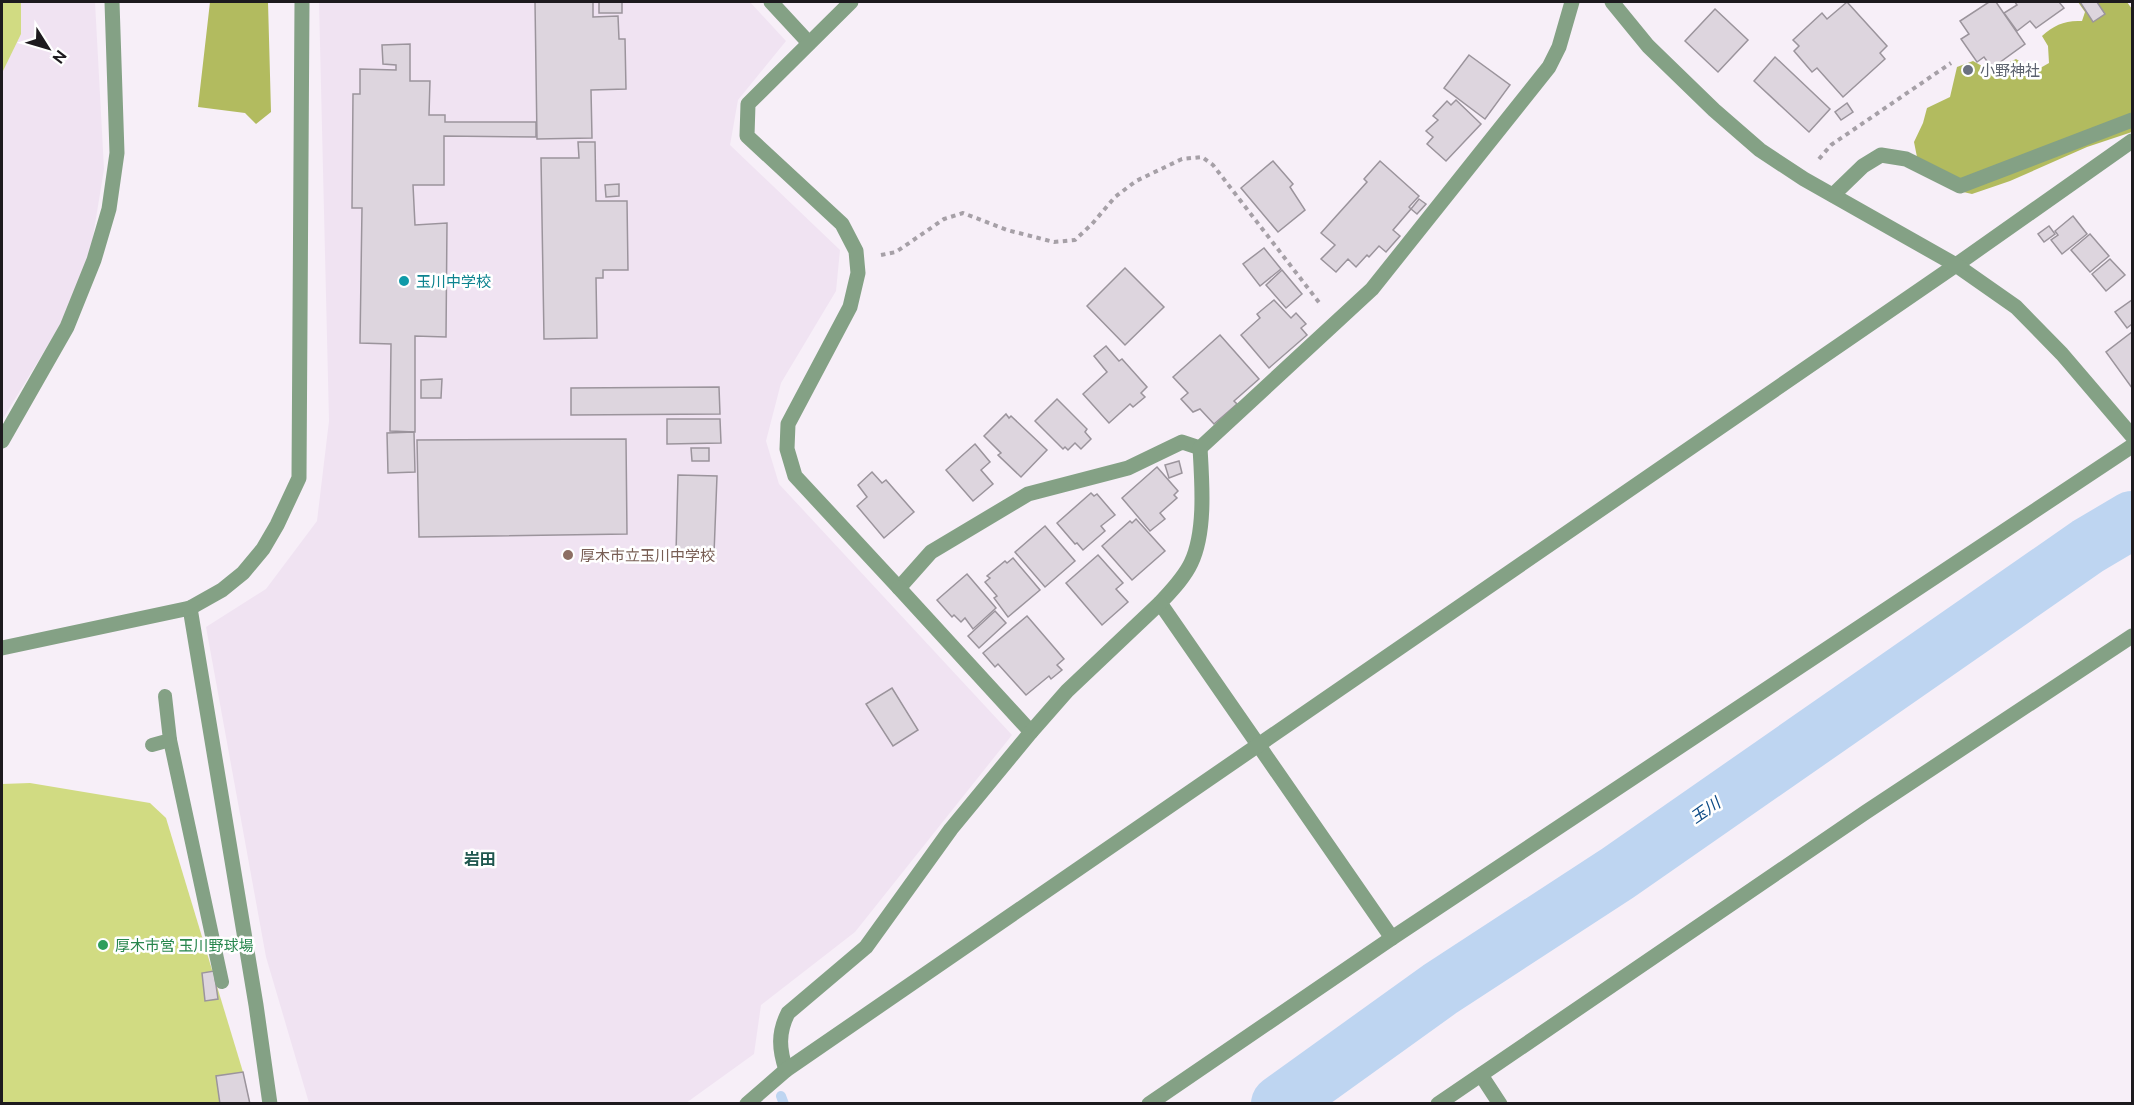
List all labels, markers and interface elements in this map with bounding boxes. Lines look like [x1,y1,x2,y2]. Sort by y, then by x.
north arrow [18,18,78,78]
text: N [49,47,71,67]
place label: 小野神社 [1980,62,2040,79]
marker: 小野神社 [1961,63,1975,77]
place label: 玉川中学校 [416,273,491,290]
marker: 玉川中学校 [397,274,411,288]
place label: 厚木市立玉川中学校 [580,547,715,564]
marker: 厚木市立玉川中学校 [561,548,575,562]
water label: 玉川 [1687,792,1725,827]
district label: 岩田 [464,850,496,868]
place label: 厚木市営 玉川野球場 [115,937,253,954]
marker: 厚木市営 玉川野球場 [96,938,110,952]

